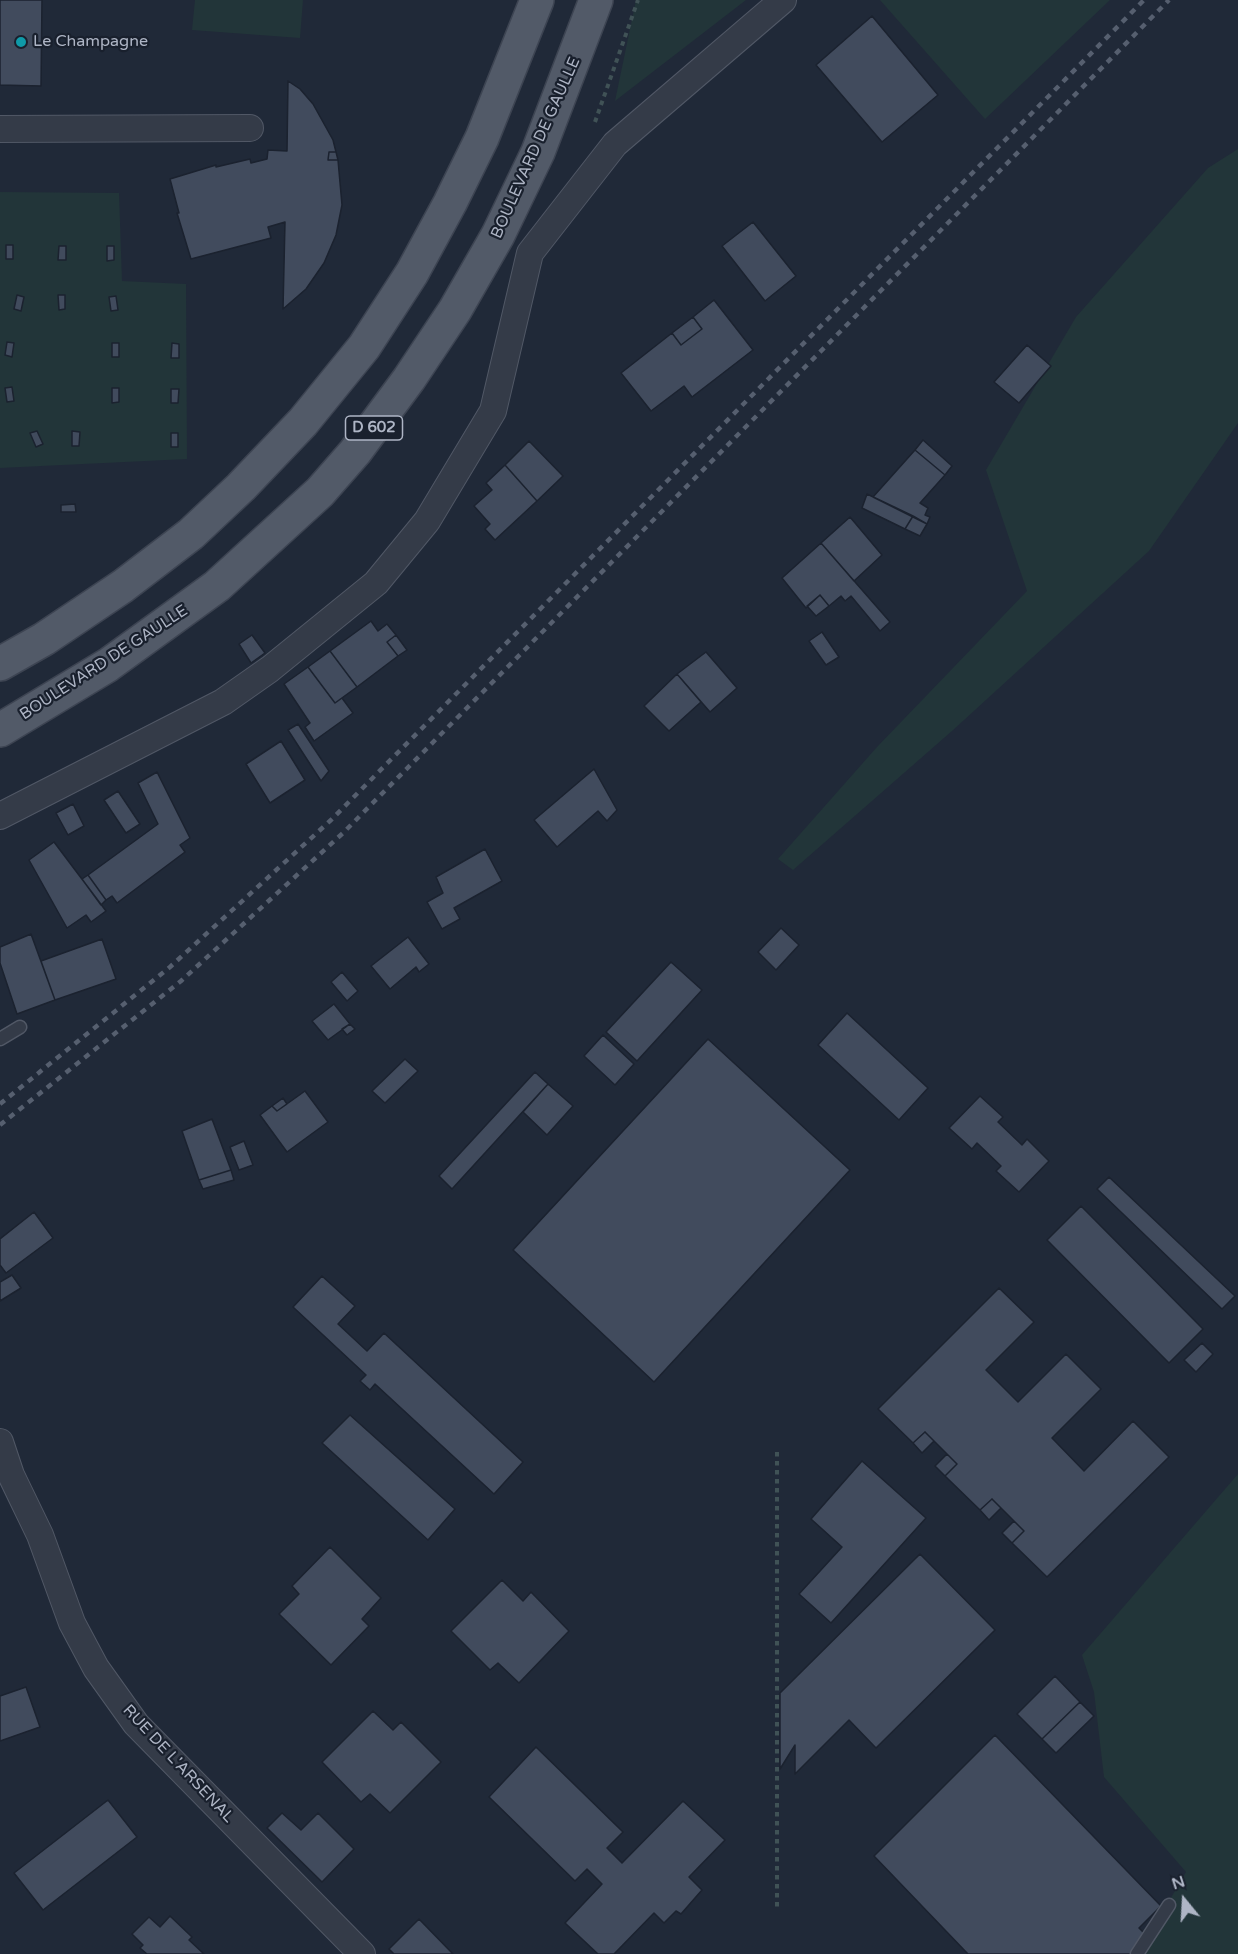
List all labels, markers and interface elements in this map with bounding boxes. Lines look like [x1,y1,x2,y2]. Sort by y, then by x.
place label: Le Champagne [33,32,148,52]
marker: Le Champagne [14,35,28,49]
street label: BOULEVARD DE GAULLE [487,54,585,242]
road number: D 602 [346,416,403,440]
street label: BOULEVARD DE GAULLE [16,601,192,725]
street label: RUE DE L'ARSENAL [118,1701,238,1827]
north arrow [1154,1870,1214,1930]
text: N [1169,1871,1188,1894]

